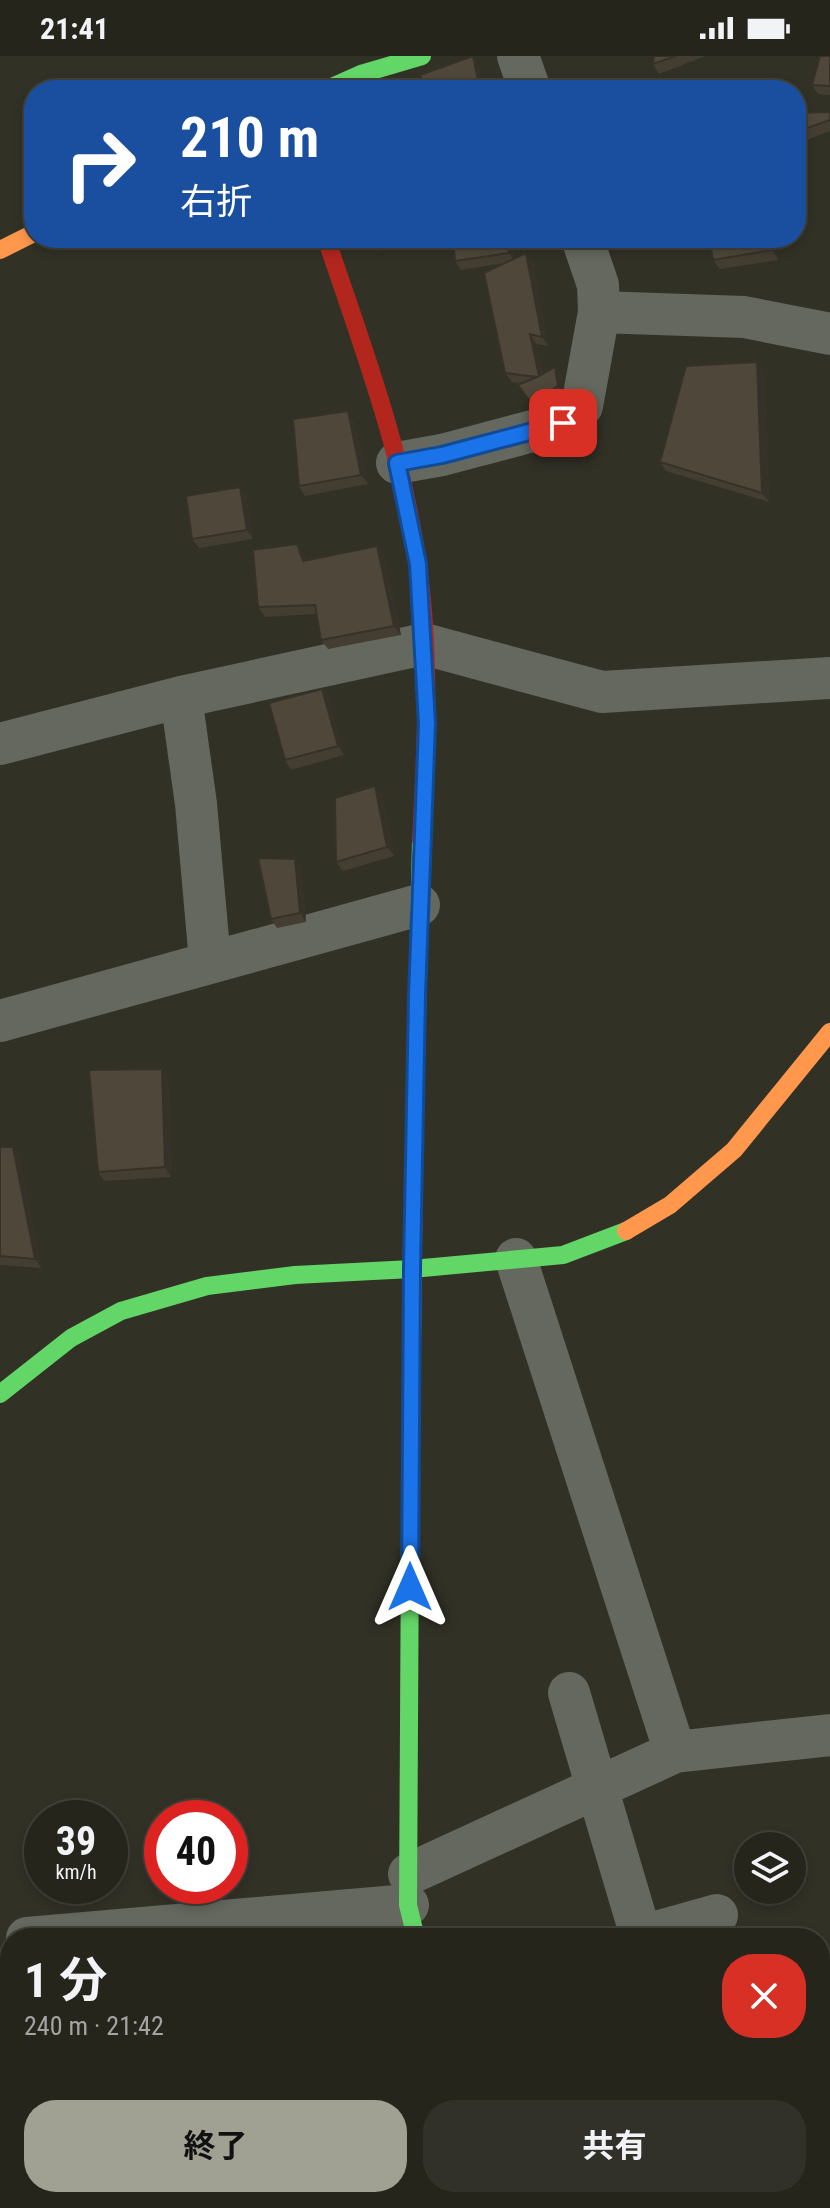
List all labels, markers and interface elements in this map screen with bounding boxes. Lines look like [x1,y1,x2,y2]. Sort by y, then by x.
text: 21:41 [40,11,109,46]
text: 210 m [180,105,319,171]
icon: right [48,112,152,216]
text: 右折 [180,181,252,223]
pin [529,389,597,457]
icon: arrive [541,401,585,445]
position arrow [368,1545,452,1629]
speed limit sign: 40 [144,1800,248,1904]
text: 39 [56,1818,96,1865]
map controls [734,1832,806,1904]
button: layers [734,1832,806,1904]
text: km/h [55,1860,97,1884]
text: 1 分 [24,1952,107,2009]
button: close [722,1954,806,2038]
text: 240 m · 21:42 [24,2011,164,2041]
button: 終了 [24,2100,407,2192]
button: 共有 [423,2100,806,2192]

